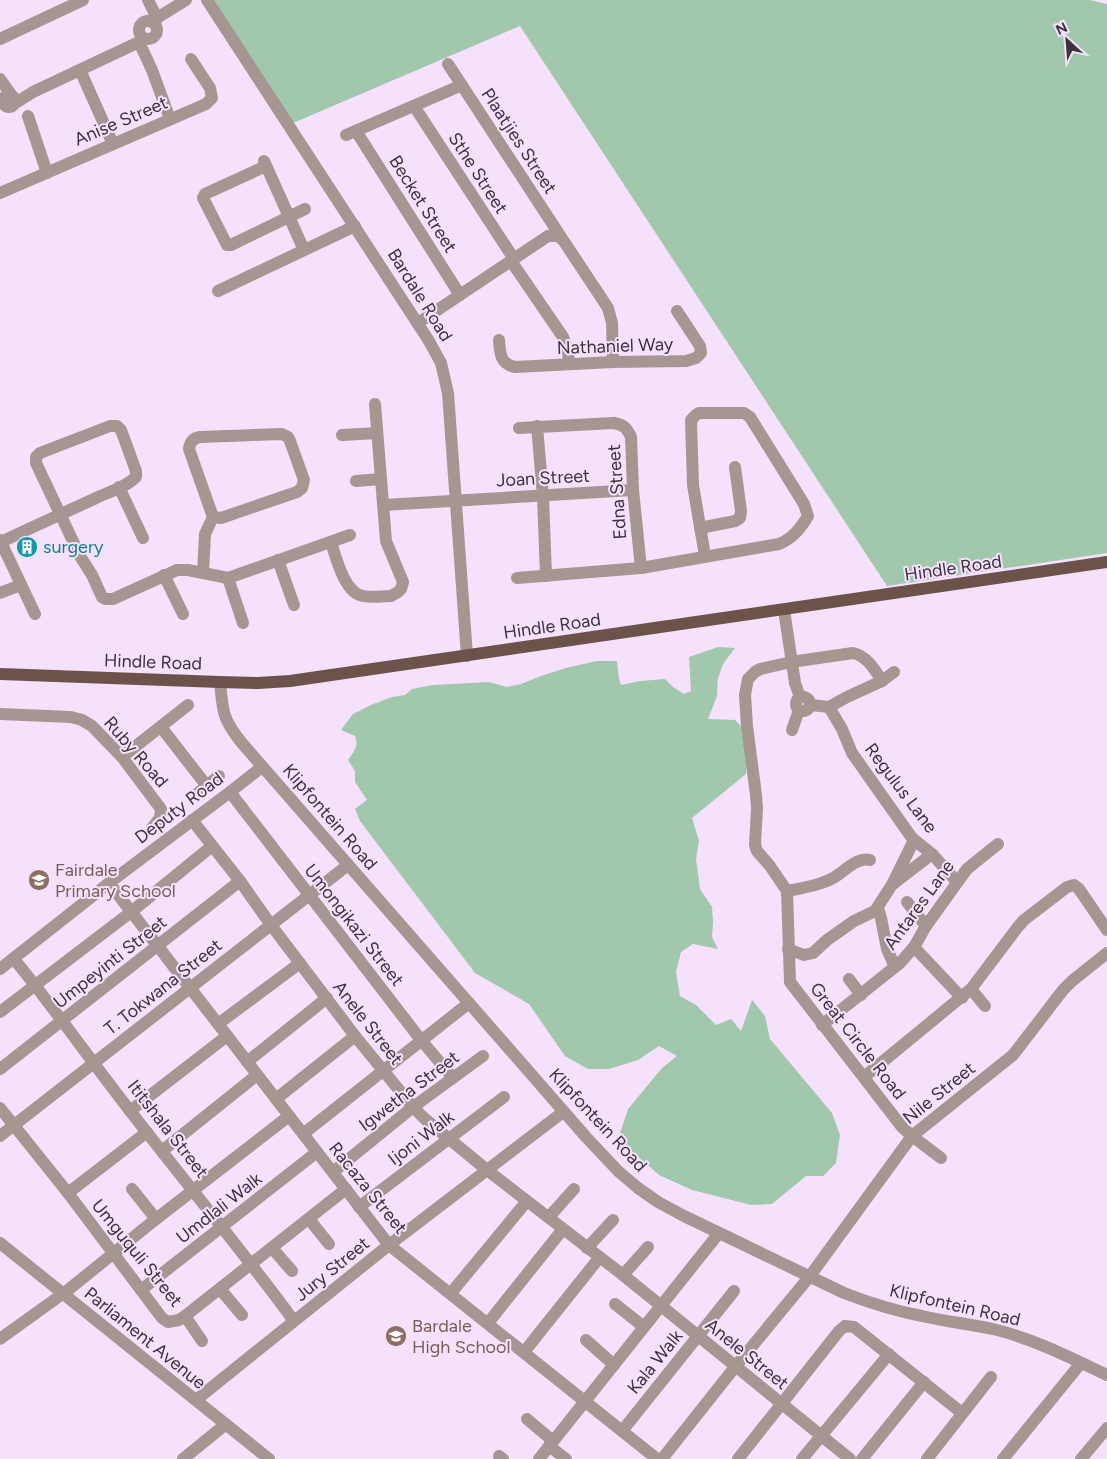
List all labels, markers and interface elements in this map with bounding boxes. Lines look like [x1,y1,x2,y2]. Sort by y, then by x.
north arrow [1042,15,1092,65]
text: N [1053,19,1070,39]
street label: Plaatjies Street [477,84,561,198]
street label: Anise Street [71,91,171,151]
street label: Sthe Street [444,128,513,218]
street label: Becket Street [384,151,462,257]
street label: Bardale Road [383,244,457,346]
street label: Nathaniel Way [556,333,674,359]
street label: Edna Street [603,444,631,540]
street label: Joan Street [496,465,591,491]
building icon: surgery [15,535,39,559]
place label: surgery [43,536,104,558]
street label: Hindle Road [903,550,1003,586]
street label: Hindle Road [502,608,602,644]
street label: Hindle Road [104,649,202,675]
street label: Ruby Road [99,712,173,792]
street label: Regulus Lane [860,739,942,837]
street label: Klipfontein Road [278,759,382,875]
street label: Deputy Road [130,768,228,848]
street label: Antares Lane [879,856,959,954]
place label: Fairdale Primary School [55,859,176,902]
street label: Umongikazi Street [300,860,409,991]
school or university icon: Fairdale Primary School [27,868,51,892]
street label: Umpeyinti Street [49,911,171,1013]
street label: T. Tokwana Street [100,934,226,1040]
street label: Anele Street [328,977,408,1070]
street label: Great Circle Road [805,978,911,1104]
street label: Igwetha Street [354,1046,464,1136]
street label: Nile Street [898,1057,980,1129]
street label: Klipfontein Road [544,1064,652,1176]
street label: Ititshala Street [123,1076,213,1183]
street label: Ijoni Walk [384,1106,459,1170]
street label: Racaza Street [324,1137,412,1239]
street label: Umdlali Walk [172,1168,266,1248]
street label: Umguquli Street [87,1195,187,1311]
street label: Jury Street [290,1232,374,1306]
street label: Klipfontein Road [887,1279,1023,1331]
street label: Parliament Avenue [80,1282,210,1394]
street label: Anele Street [701,1314,793,1394]
place label: Bardale High School [412,1315,510,1358]
school or university icon: Bardale High School [384,1324,408,1348]
street label: Kala Walk [623,1325,688,1398]

